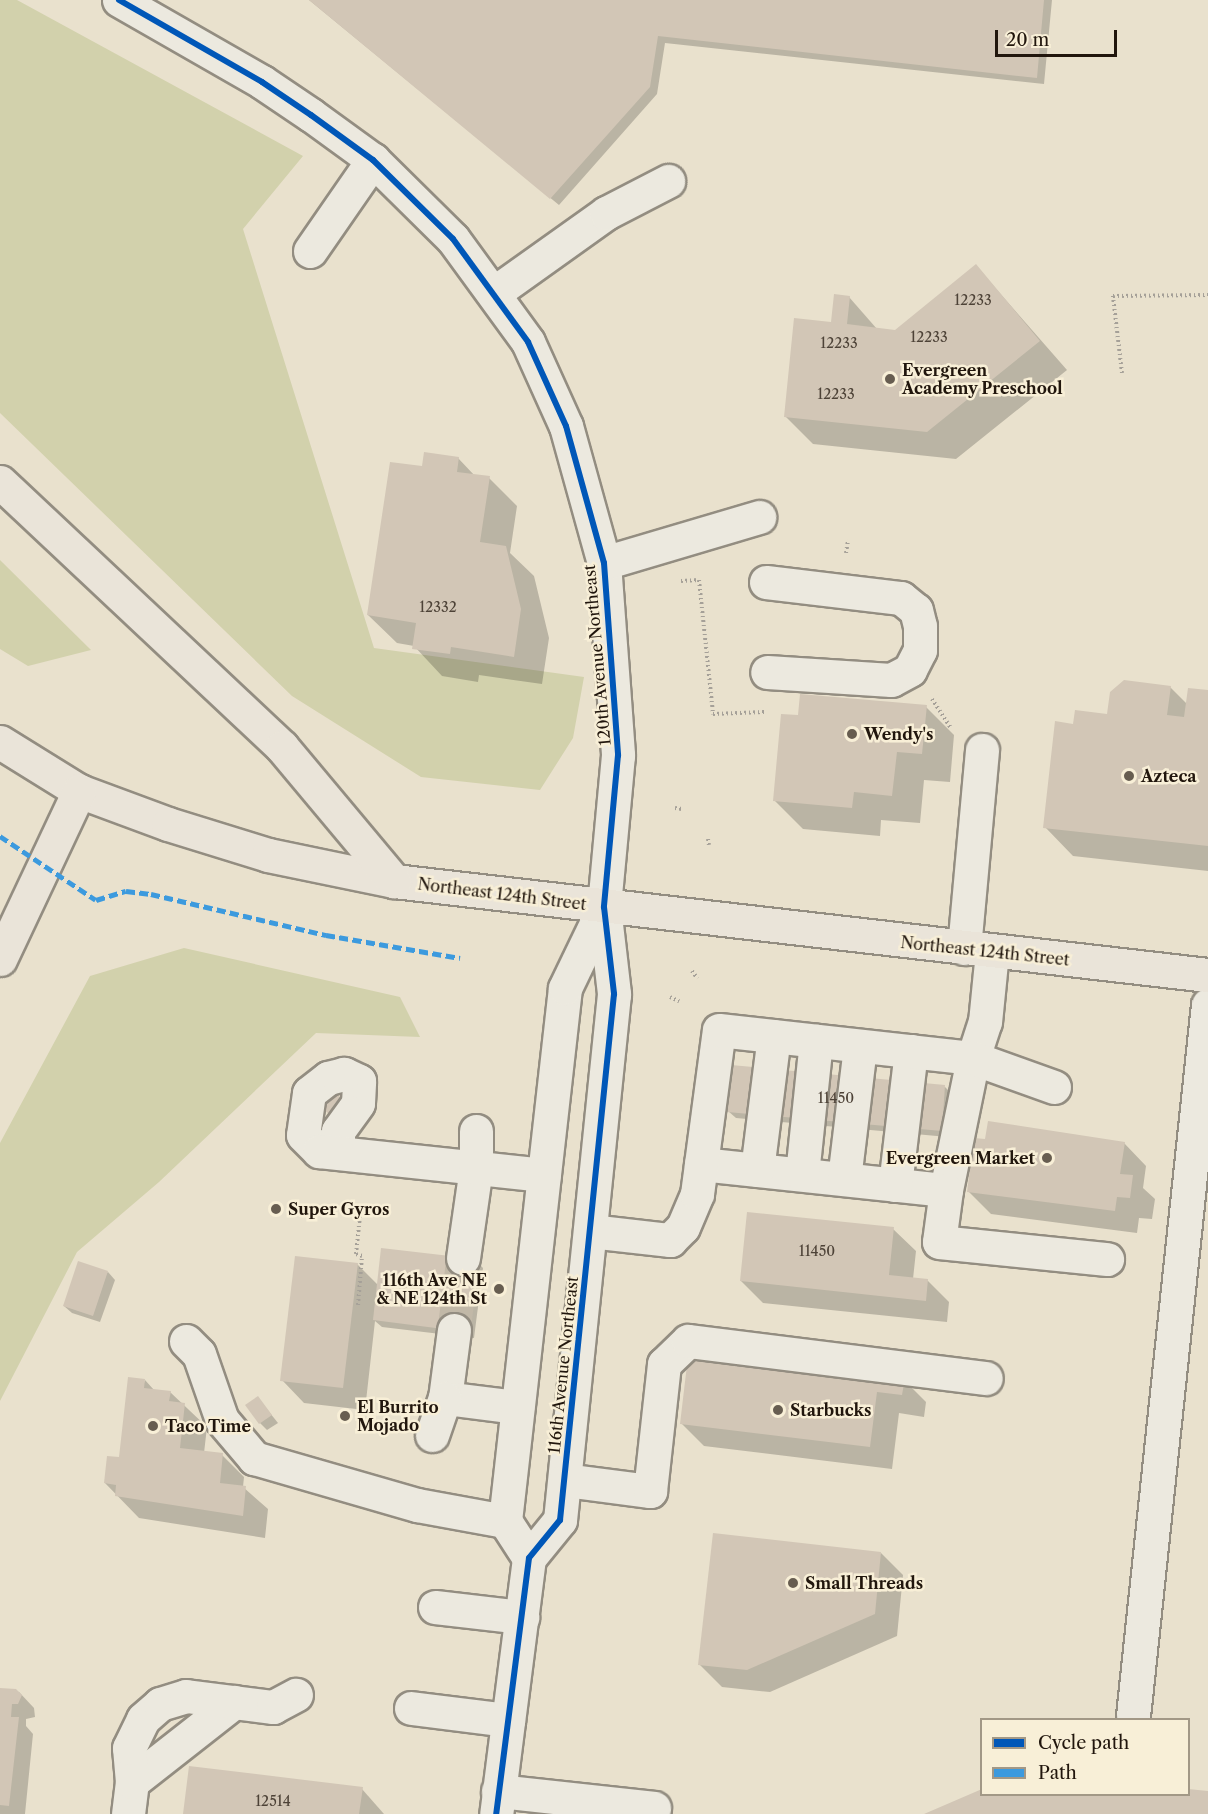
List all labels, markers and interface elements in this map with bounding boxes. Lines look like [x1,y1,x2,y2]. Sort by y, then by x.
scale bar [998,18,1120,56]
text: 20 m [1006,29,1049,51]
house number: 12233 [954,292,992,308]
house number: 12233 [910,329,948,345]
house number: 12233 [820,335,858,351]
place label: Evergreen Academy Preschool [902,360,1063,398]
marker: Evergreen Academy Preschool [883,372,897,386]
house number: 12233 [817,386,855,402]
street label: 120th Avenue Northeast [580,563,614,747]
house number: 12332 [419,599,457,615]
place label: Wendy's [864,724,933,744]
marker: Wendy's [845,727,859,741]
place label: Azteca [1141,766,1196,786]
marker: Azteca [1122,769,1136,783]
street label: Northeast 124th Street [417,874,587,914]
street label: Northeast 124th Street [900,933,1070,969]
house number: 11450 [818,1090,854,1106]
place label: Evergreen Market [886,1148,1035,1168]
marker: Evergreen Market [1040,1151,1054,1165]
place label: Super Gyros [288,1199,389,1219]
marker: Super Gyros [269,1202,283,1216]
house number: 11450 [799,1243,835,1259]
place label: 116th Ave NE & NE 124th St [376,1270,487,1308]
street label: 116th Avenue Northeast [544,1275,582,1455]
marker: 116th Ave NE & NE 124th St [492,1282,506,1296]
place label: El Burrito Mojado [357,1397,439,1435]
place label: Starbucks [790,1400,872,1420]
marker: Starbucks [771,1403,785,1417]
marker: El Burrito Mojado [338,1409,352,1423]
place label: Taco Time [165,1416,252,1436]
marker: Taco Time [146,1419,160,1433]
place label: Small Threads [805,1573,924,1593]
marker: Small Threads [786,1576,800,1590]
legend [980,1718,1190,1796]
text: Cycle path [1038,1732,1129,1754]
text: Path [1038,1762,1077,1784]
house number: 12514 [255,1793,291,1809]

